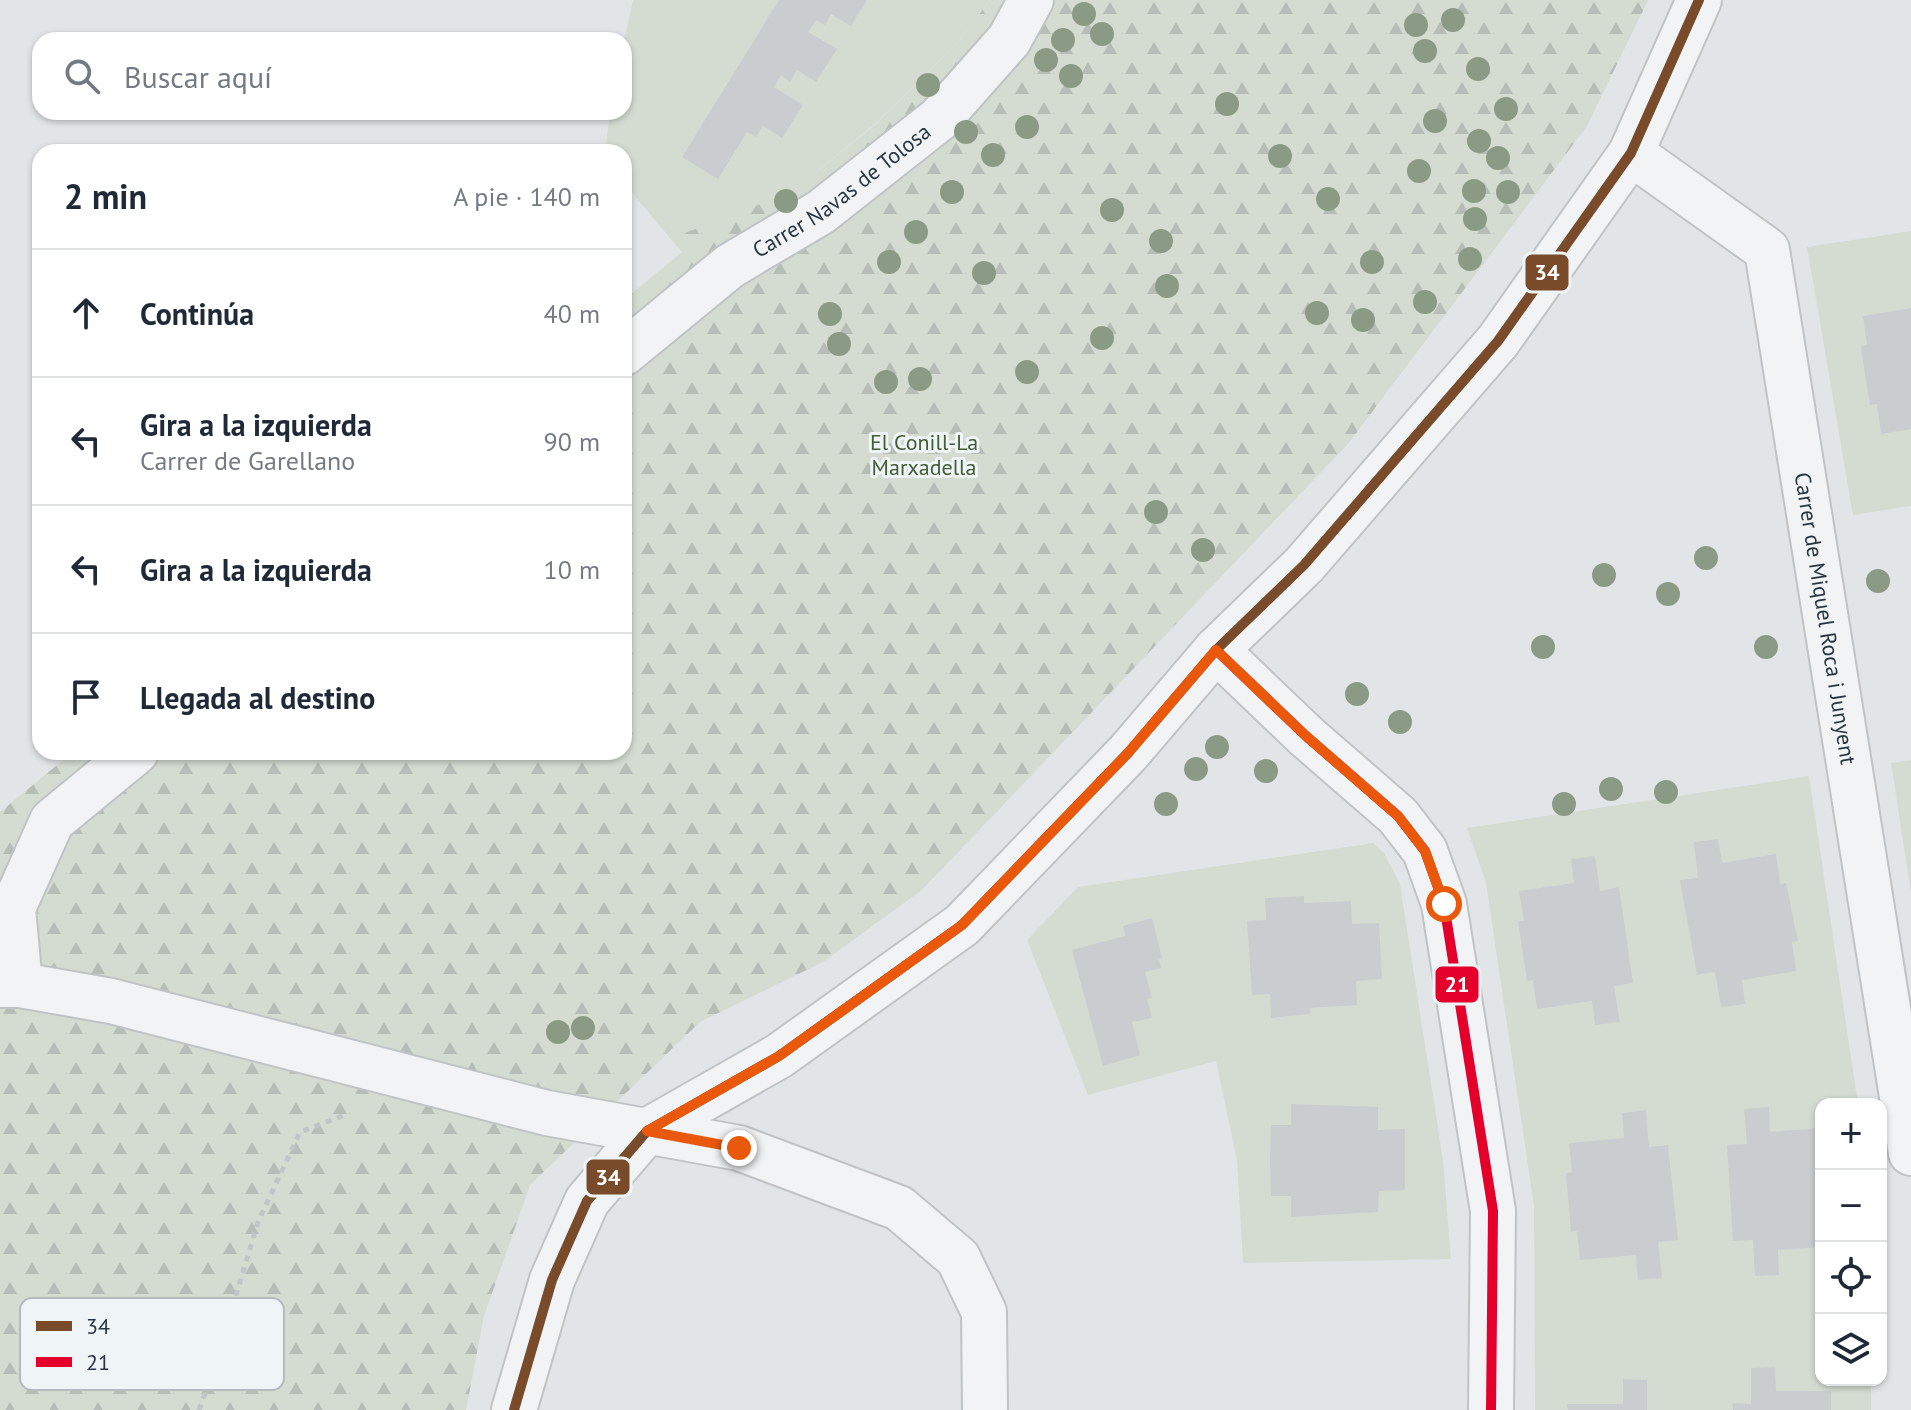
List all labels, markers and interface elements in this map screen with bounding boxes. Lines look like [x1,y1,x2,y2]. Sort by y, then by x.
search box [32,32,632,120]
icon: search [60,54,104,98]
text: Buscar aquí [124,57,272,96]
street label: Carrer Navas de Tolosa [747,117,936,264]
text: 2 min [64,174,147,218]
text: A pie · 140 m [453,180,600,213]
line badge: 34 [1524,253,1570,292]
text: 34 [1535,258,1560,286]
icon: ahead [64,291,108,335]
text: Continúa [140,294,254,333]
text: 40 m [544,297,600,330]
text: Gira a la izquierda [140,405,372,444]
icon: left [64,419,108,463]
text: 90 m [544,425,600,458]
park label: El Conill-La Marxadella [870,428,978,481]
text: Carrer de Garellano [140,444,355,477]
street label: Carrer de Miquel Roca i Junyent [1789,470,1863,767]
icon: left [64,547,108,591]
text: Gira a la izquierda [140,550,372,589]
text: 10 m [544,553,600,586]
icon: arrive [64,675,108,719]
text: Llegada al destino [140,678,375,717]
route start [1426,886,1462,922]
line badge: 21 [1434,965,1480,1004]
text: 21 [1445,970,1469,998]
map controls [1815,1098,1887,1386]
button: + [1815,1098,1887,1170]
route end [721,1130,757,1166]
line badge: 34 [585,1158,631,1196]
text: 34 [596,1163,621,1191]
button: − [1815,1170,1887,1242]
button: locate [1815,1242,1887,1314]
legend [20,1298,284,1390]
text: 34 [86,1312,110,1340]
button: layers [1815,1314,1887,1386]
text: 21 [86,1348,110,1376]

